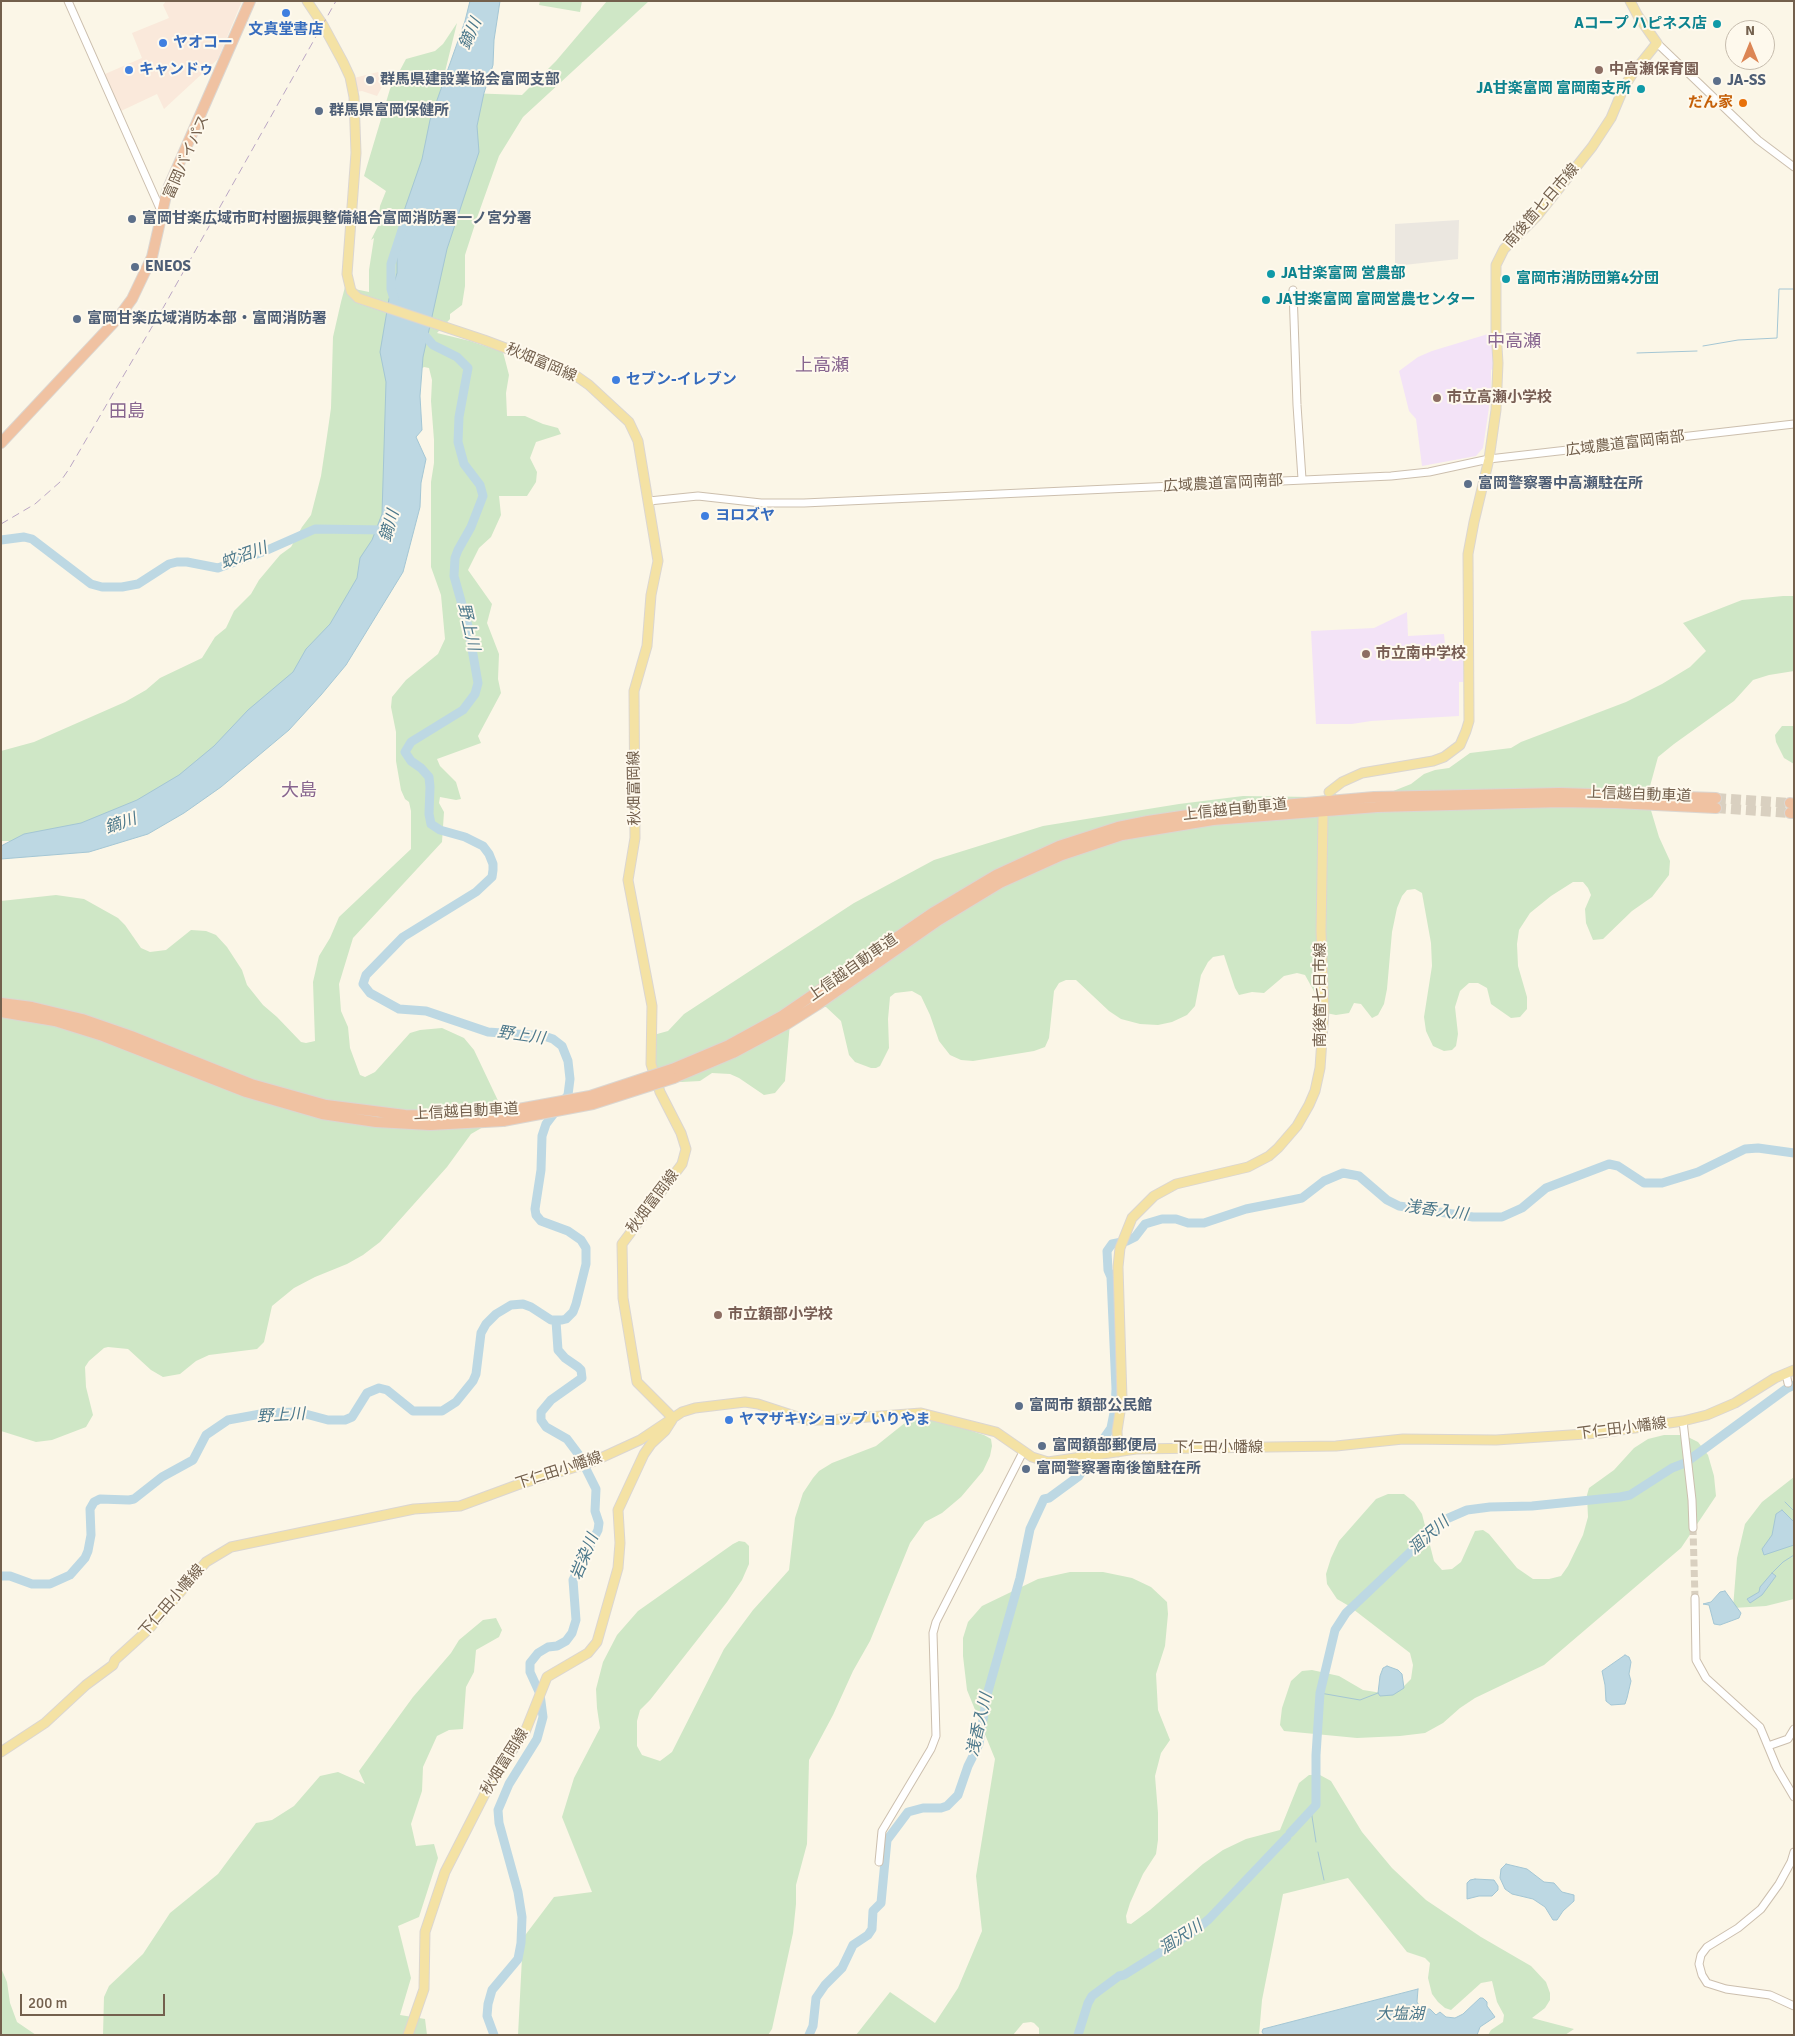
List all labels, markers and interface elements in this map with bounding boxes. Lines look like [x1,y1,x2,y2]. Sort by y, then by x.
marker: 文真堂書店 [280,7,292,19]
water label: 鏑川 [456,15,486,53]
place label: Aコープ ハピネス店 [1574,15,1707,33]
marker: Aコープ ハピネス店 [1711,18,1723,30]
north arrow [1725,20,1775,70]
place label: 文真堂書店 [249,21,323,39]
text: N [1745,22,1755,39]
place label: ヤオコー [173,34,233,52]
marker: ヤオコー [157,37,169,49]
place label: キャンドゥ [139,61,214,79]
place label: 中高瀬保育園 [1609,61,1699,79]
marker: キャンドゥ [123,64,135,76]
marker: 中高瀬保育園 [1593,64,1605,76]
place label: 群馬県建設業協会富岡支部 [380,71,560,89]
place label: JA-SS [1727,72,1766,90]
marker: 群馬県建設業協会富岡支部 [364,74,376,86]
marker: JA-SS [1711,75,1723,87]
place label: JA甘楽富岡 富岡南支所 [1476,80,1631,98]
marker: JA甘楽富岡 富岡南支所 [1635,83,1647,95]
place label: だん家 [1688,94,1733,112]
marker: だん家 [1737,97,1749,109]
place label: 群馬県富岡保健所 [329,102,449,120]
marker: 群馬県富岡保健所 [313,105,325,117]
street label: 富岡バイパス [160,112,214,202]
street label: 南後箇七日市線 [1501,160,1583,252]
place label: 富岡甘楽広域市町村圏振興整備組合富岡消防署一ノ宮分署 [142,210,532,228]
marker: 富岡甘楽広域市町村圏振興整備組合富岡消防署一ノ宮分署 [126,213,138,225]
place label: ENEOS [145,258,191,276]
marker: ENEOS [129,261,141,273]
place label: JA甘楽富岡 営農部 [1281,265,1406,283]
marker: JA甘楽富岡 営農部 [1265,268,1277,280]
place label: 富岡市消防団第4分団 [1516,270,1659,288]
marker: 富岡市消防団第4分団 [1500,273,1512,285]
place label: JA甘楽富岡 富岡営農センター [1276,291,1476,309]
marker: JA甘楽富岡 富岡営農センター [1260,294,1272,306]
place label: 富岡甘楽広域消防本部・富岡消防署 [87,310,327,328]
marker: 富岡甘楽広域消防本部・富岡消防署 [71,313,83,325]
district label: 中高瀬 [1487,331,1541,353]
street label: 秋畑富岡線 [503,340,579,386]
district label: 上高瀬 [795,355,849,377]
place label: セブン-イレブン [626,371,737,389]
marker: セブン-イレブン [610,374,622,386]
place label: 市立高瀬小学校 [1447,389,1552,407]
marker: 市立高瀬小学校 [1431,392,1443,404]
district label: 田島 [109,401,145,423]
street label: 広域農道富岡南部 [1564,428,1686,460]
street label: 広域農道富岡南部 [1163,472,1283,496]
place label: 富岡警察署中高瀬駐在所 [1478,475,1643,493]
marker: 富岡警察署中高瀬駐在所 [1462,478,1474,490]
place label: ヨロズヤ [715,507,775,525]
water label: 鏑川 [376,508,404,544]
marker: ヨロズヤ [699,510,711,522]
water label: 蚊沼川 [218,539,270,573]
water label: 野上川 [453,601,483,653]
place label: 市立南中学校 [1376,645,1466,663]
marker: 市立南中学校 [1360,648,1372,660]
street label: 秋畑富岡線 [625,750,645,826]
district label: 大島 [281,780,317,802]
street label: 上信越自動車道 [1586,784,1692,806]
street label: 上信越自動車道 [1182,796,1288,824]
water label: 鏑川 [103,810,139,838]
street label: 上信越自動車道 [805,931,901,1005]
street label: 南後箇七日市線 [1312,943,1330,1047]
water label: 野上川 [496,1023,546,1049]
street label: 上信越自動車道 [413,1100,519,1124]
street label: 秋畑富岡線 [623,1167,683,1237]
water label: 浅香入川 [1403,1197,1469,1225]
place label: 市立額部小学校 [728,1306,833,1324]
marker: 市立額部小学校 [712,1309,724,1321]
place label: 富岡市 額部公民館 [1029,1397,1152,1415]
marker: 富岡市 額部公民館 [1013,1400,1025,1412]
water label: 野上川 [257,1405,305,1427]
place label: ヤマザキYショップ いりやま [739,1411,930,1429]
marker: ヤマザキYショップ いりやま [723,1414,735,1426]
street label: 下仁田小幡線 [1576,1415,1668,1443]
place label: 富岡額部郵便局 [1052,1437,1157,1455]
street label: 下仁田小幡線 [1173,1439,1263,1457]
marker: 富岡額部郵便局 [1036,1440,1048,1452]
street label: 下仁田小幡線 [513,1449,605,1493]
place label: 富岡警察署南後箇駐在所 [1036,1460,1201,1478]
marker: 富岡警察署南後箇駐在所 [1020,1463,1032,1475]
water label: 涸沢川 [1405,1513,1453,1559]
water label: 岩染川 [567,1531,603,1583]
street label: 下仁田小幡線 [136,1561,208,1641]
water label: 浅香入川 [963,1692,997,1758]
street label: 秋畑富岡線 [477,1725,533,1799]
water label: 涸沢川 [1156,1917,1206,1959]
scale bar [22,1984,168,2016]
text: 200 m [28,1994,68,2012]
water label: 大塩湖 [1376,2005,1424,2025]

